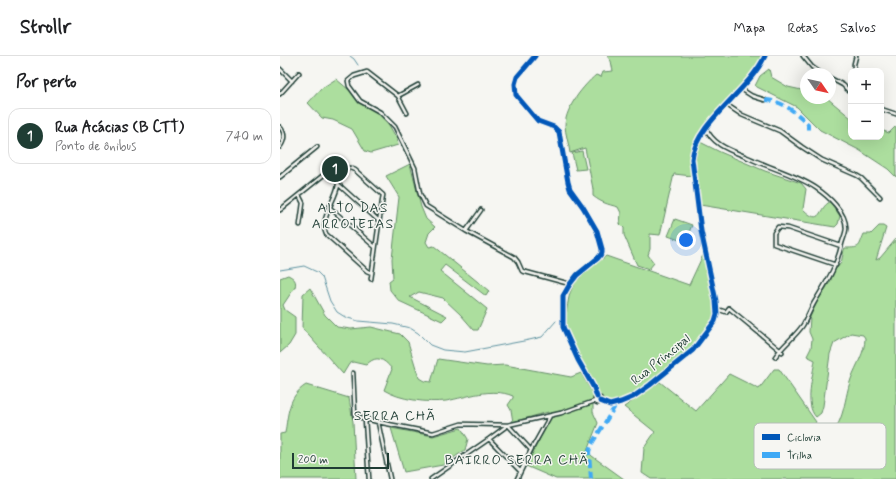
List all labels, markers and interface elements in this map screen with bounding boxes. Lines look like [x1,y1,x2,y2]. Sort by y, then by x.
text: Strollr [20,15,71,40]
text: Mapa [734,19,765,37]
text: Rotas [787,19,818,37]
text: Salvos [840,19,876,37]
north arrow [800,68,836,104]
map controls [848,68,884,140]
button: + [848,68,884,104]
text: Por perto [16,71,77,93]
button: − [848,104,884,140]
text: Rua Acácias (B CTT) [55,118,184,138]
text: 1 [27,128,33,145]
text: 740 m [226,128,263,145]
text: Ponto de ônibus [55,138,136,155]
pin: 1 [322,154,348,184]
district label: ALTO DAS ARROTEIAS [312,199,394,233]
your location [676,230,696,250]
street label: Rua Principal [628,331,694,389]
district label: SERRA CHÃ [354,407,436,425]
legend [754,423,886,469]
text: Ciclovia [787,431,821,445]
text: Trilha [787,449,812,463]
scale bar [292,451,389,470]
district label: BAIRRO SERRA CHÃ [445,451,589,469]
text: 200 m [298,453,328,467]

